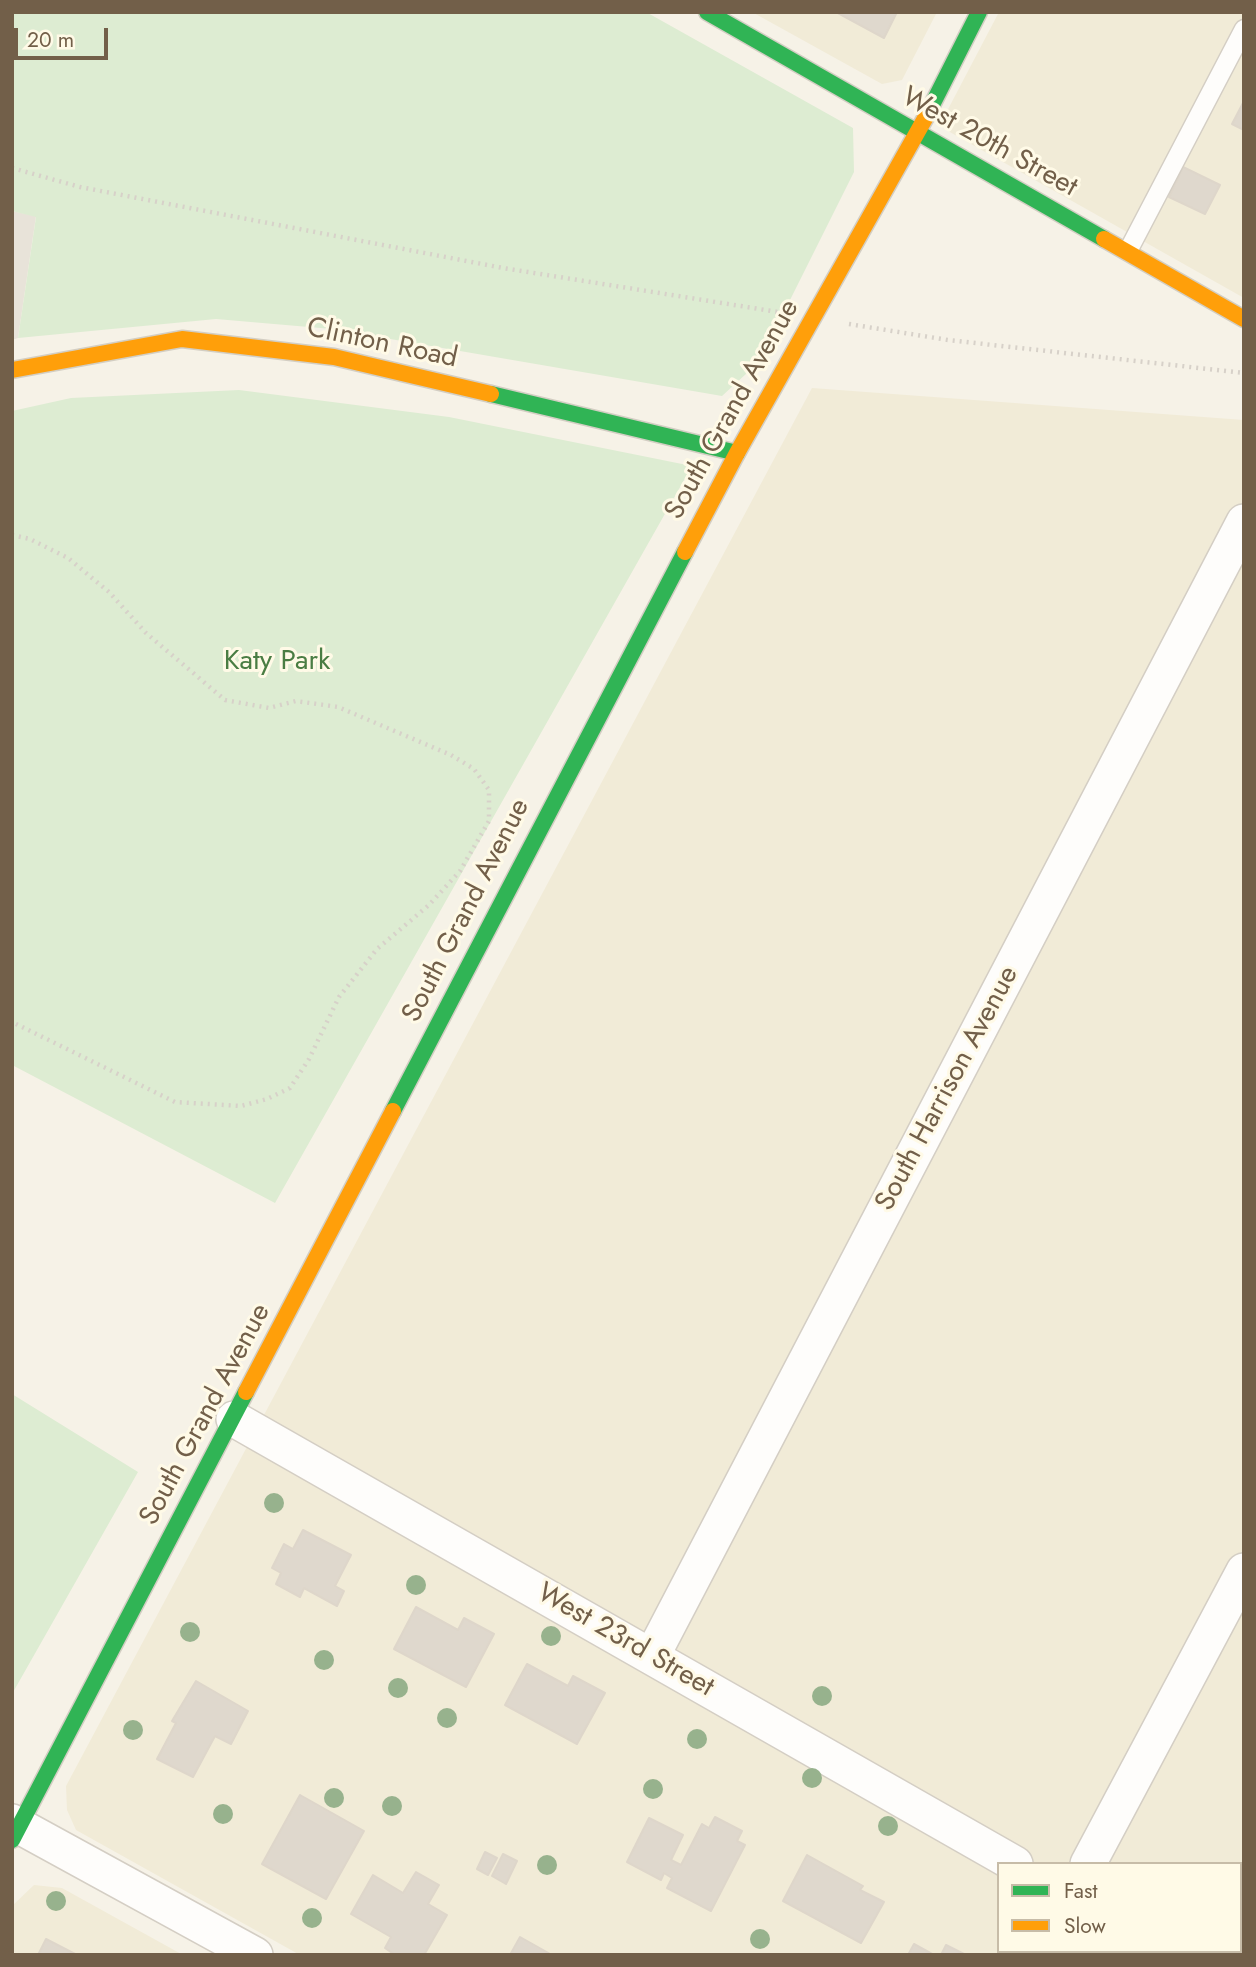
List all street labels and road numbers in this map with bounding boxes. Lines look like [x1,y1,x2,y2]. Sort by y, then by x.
street label: West 20th Street [895,81,1083,205]
street label: South Grand Avenue [659,294,807,526]
street label: Clinton Road [304,312,460,376]
street label: South Grand Avenue [396,794,538,1028]
street label: South Harrison Avenue [869,961,1027,1217]
street label: South Grand Avenue [133,1298,279,1532]
street label: West 23rd Street [531,1577,719,1705]

